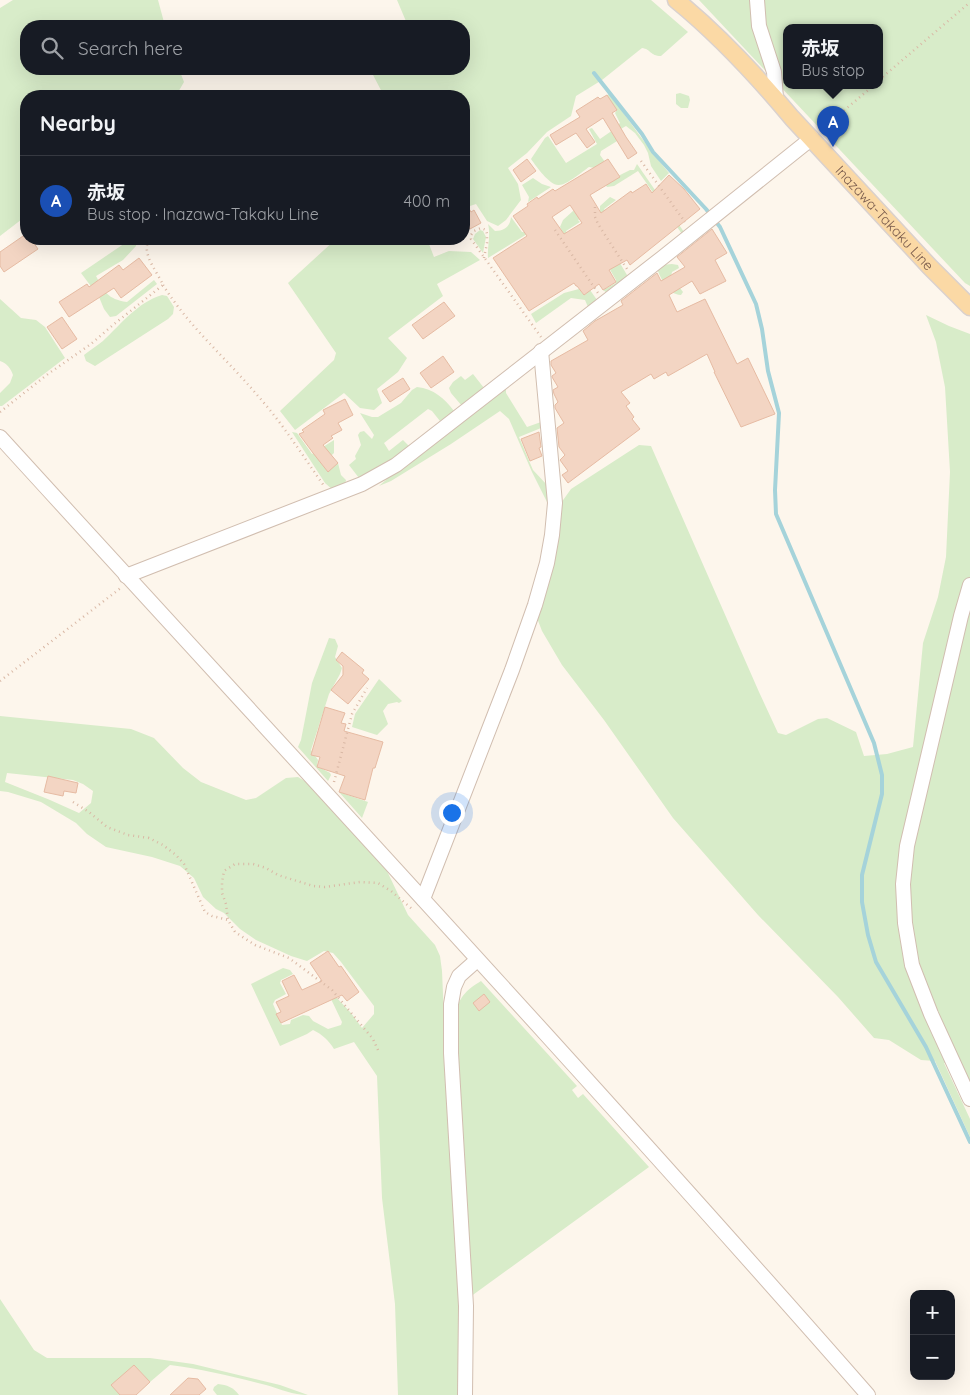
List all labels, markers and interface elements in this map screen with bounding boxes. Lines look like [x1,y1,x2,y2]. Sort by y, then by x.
search box [20,20,470,75]
popup [783,24,883,89]
icon: search [38,34,66,62]
text: Search here [78,36,183,60]
text: 赤坂 [801,36,839,60]
text: Bus stop [801,60,865,80]
pin: A [817,106,849,147]
text: Nearby [40,110,116,136]
street label: Inazawa-Takaku Line [831,162,938,274]
text: 赤坂 [87,180,125,204]
text: A [51,191,61,211]
text: 400 m [404,191,450,211]
text: Bus stop · Inazawa-Takaku Line [87,204,319,224]
your location [439,800,465,826]
map controls [910,1290,955,1380]
button: + [910,1290,955,1335]
button: − [910,1335,955,1380]

